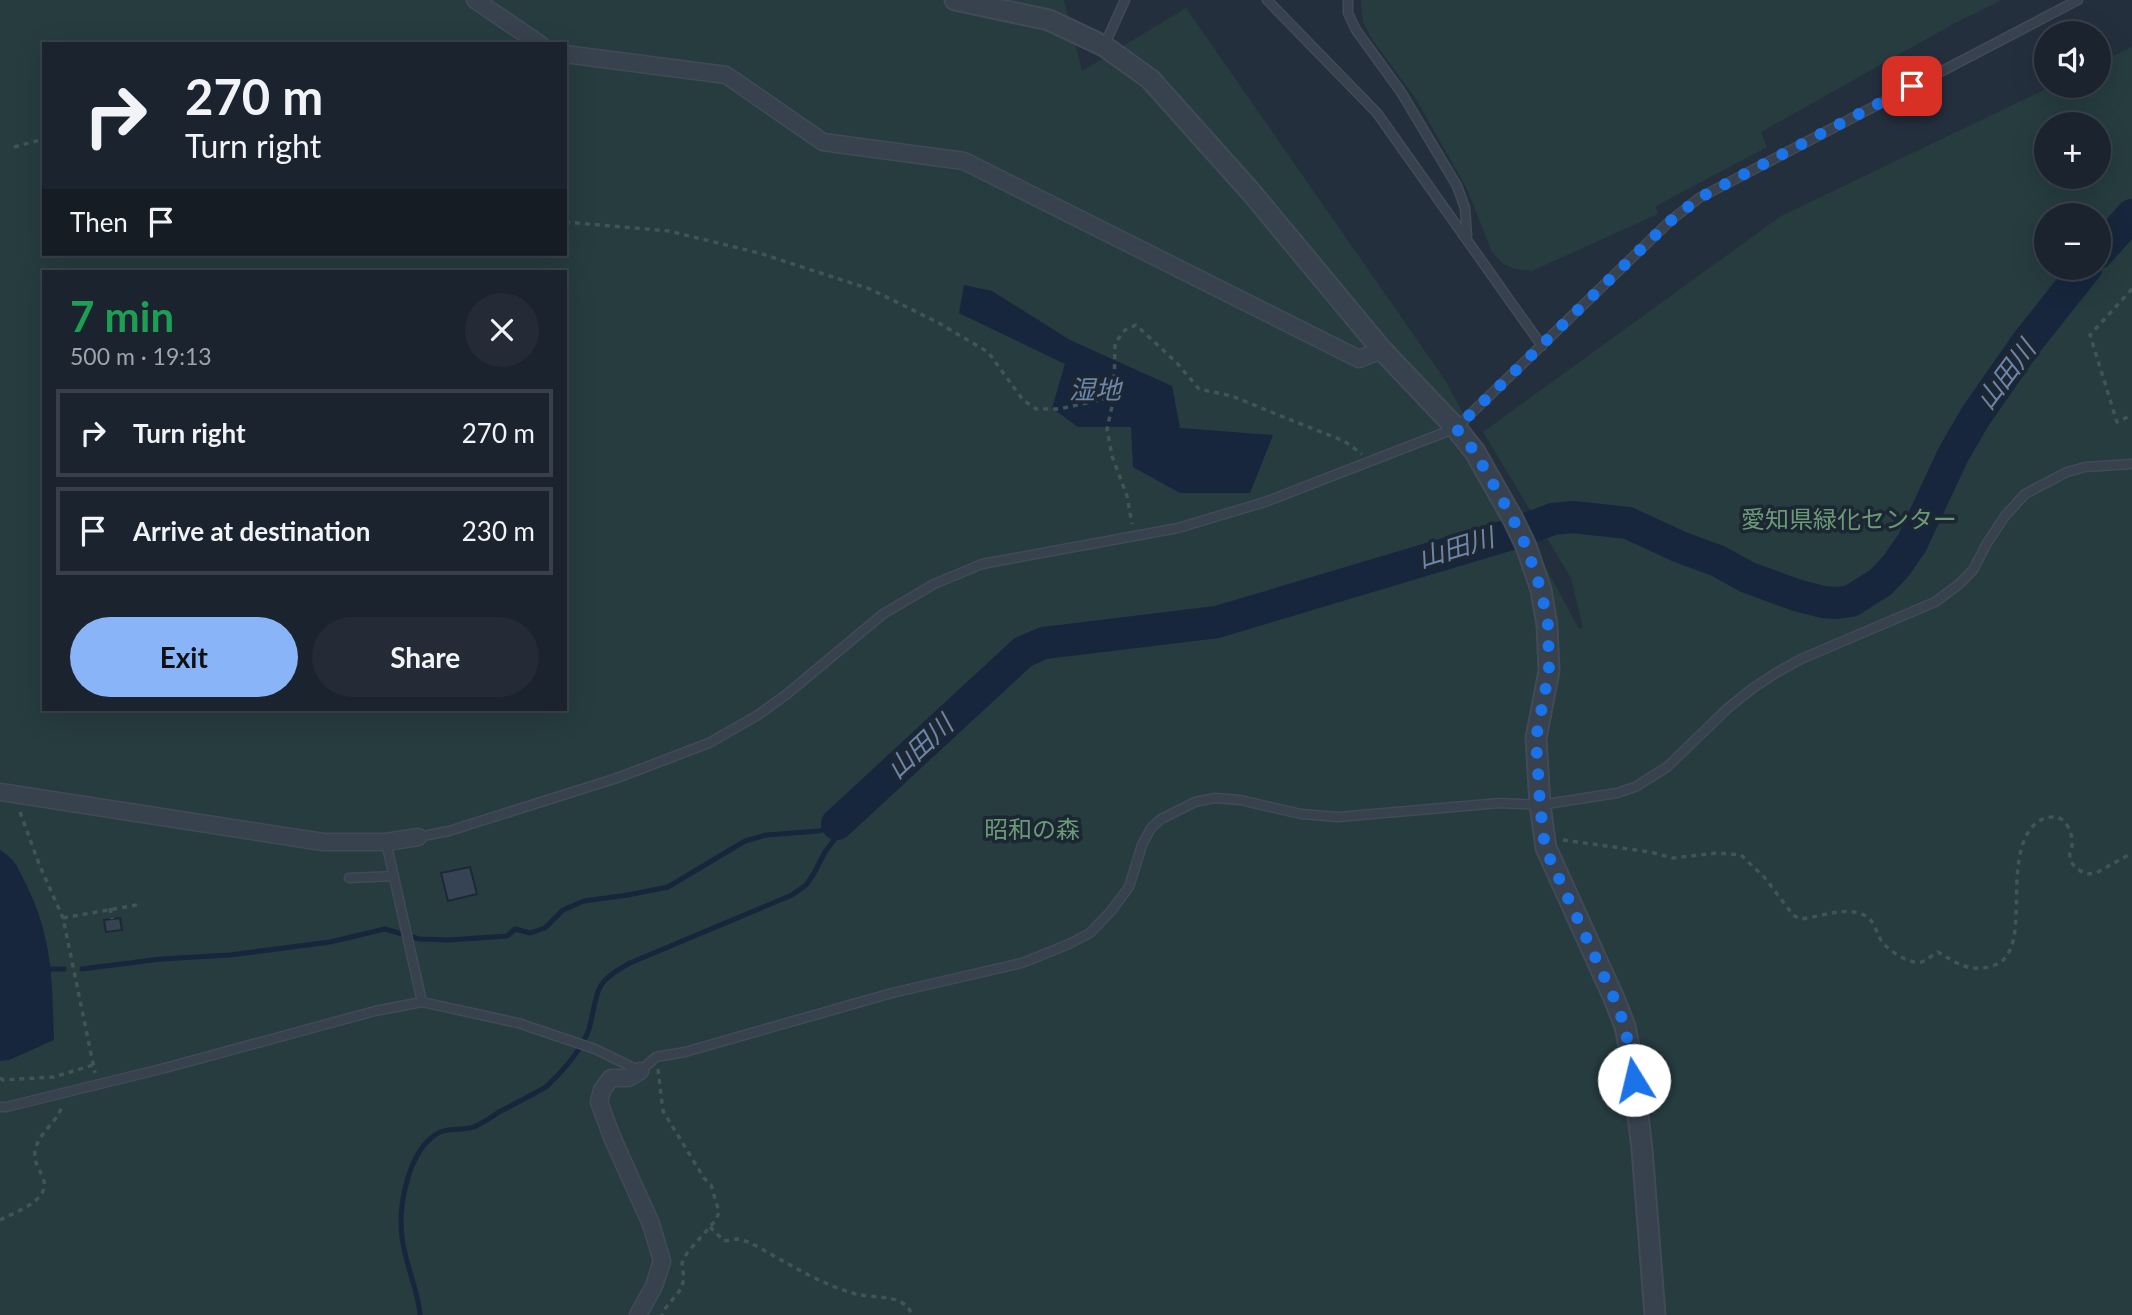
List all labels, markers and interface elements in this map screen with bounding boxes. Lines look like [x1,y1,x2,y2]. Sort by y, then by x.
map controls [2034,21,2111,280]
button: sound [2034,21,2111,98]
pin [1882,56,1942,116]
text: 270 m [185,67,323,125]
icon: arrive [1893,67,1931,105]
icon: right [70,70,161,161]
button: + [2034,112,2111,189]
text: Turn right [185,126,321,165]
icon: arrive [142,203,180,241]
button: − [2034,203,2111,280]
text: Then [70,206,128,238]
text: 7 min [70,291,174,341]
button: close [465,293,539,367]
water label: 山田川 [1969,331,2043,415]
text: 500 m · 19:13 [70,342,212,370]
water label: 湿地 [1069,373,1124,405]
icon: right [74,414,112,452]
text: Turn right [133,417,246,449]
text: 270 m [462,417,535,449]
park label: 愛知県緑化センター [1741,504,1957,533]
icon: arrive [74,512,112,550]
text: Arrive at destination [133,515,370,547]
text: 230 m [462,515,535,547]
water label: 山田川 [1414,519,1501,574]
button: Exit [70,617,298,697]
button: Share [312,617,539,697]
water label: 山田川 [880,706,961,785]
park label: 昭和の森 [984,814,1080,843]
position arrow [1597,1043,1671,1117]

